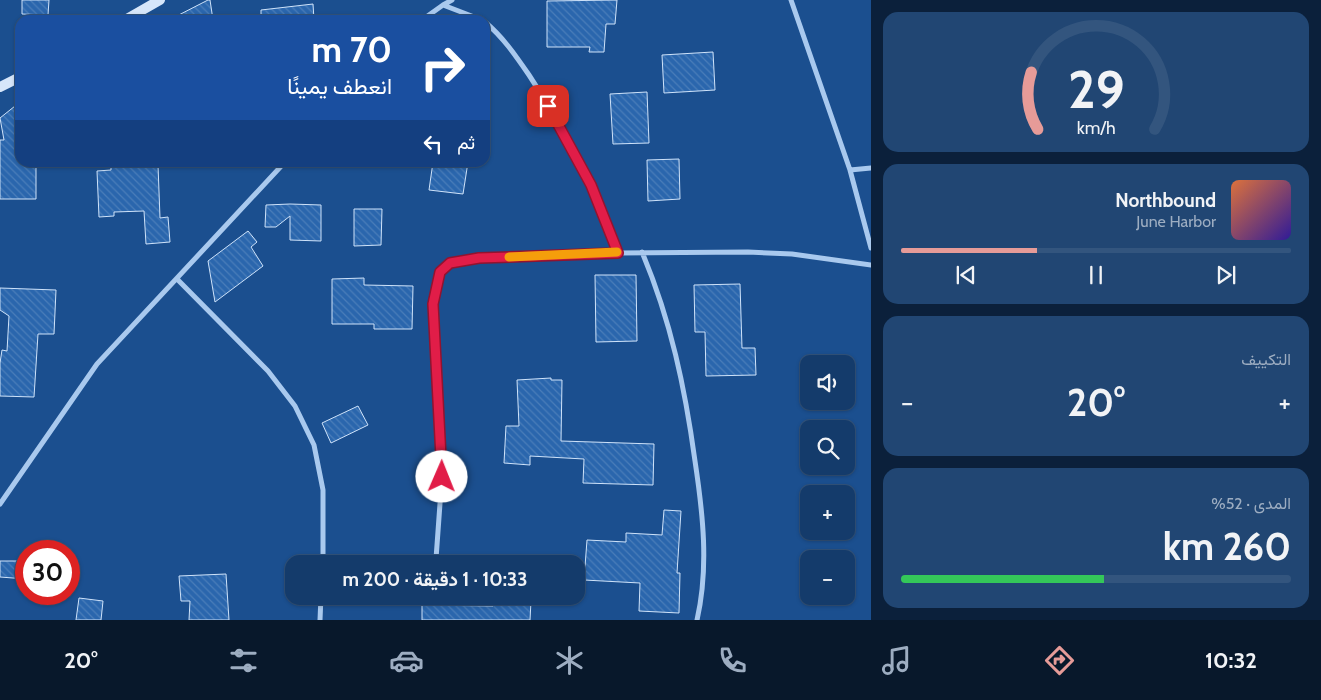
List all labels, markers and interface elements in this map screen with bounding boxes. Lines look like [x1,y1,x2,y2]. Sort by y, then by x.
text: 70 m [311,28,392,71]
icon: right [410,35,475,100]
text: 29 [1068,58,1124,121]
text: انعطف يمينًا [287,73,392,100]
pin [527,85,569,127]
icon: arrive [534,92,562,120]
text: km/h [1076,117,1116,138]
icon: left [419,130,447,158]
text: ثم [457,131,475,154]
text: Northbound [1115,189,1216,212]
text: June Harbor [1136,212,1216,231]
icon: previous [952,261,980,289]
icon: pause [1082,261,1110,289]
icon: next [1212,261,1240,289]
text: التكييف [1241,350,1291,369]
map controls [800,355,855,605]
button: sound [800,355,855,410]
text: 20° [1067,379,1125,426]
text: − [901,385,913,419]
text: + [1279,385,1291,419]
button: search [800,420,855,475]
position arrow [415,450,467,502]
button: + [800,485,855,540]
text: المدى · 52% [1211,494,1291,513]
text: 260 km [1163,523,1291,570]
speed limit sign: 30 [15,540,80,605]
button: − [800,550,855,605]
text: 10:33 · 1 دقيقة · 200 m [343,568,527,591]
icon: filters [226,643,261,678]
icon: car [389,643,424,678]
icon: climate [552,643,587,678]
icon: phone [715,643,750,678]
icon: music [879,643,914,678]
icon: directions [1042,643,1077,678]
text: 20° [64,647,98,674]
text: 10:32 [1205,647,1257,674]

